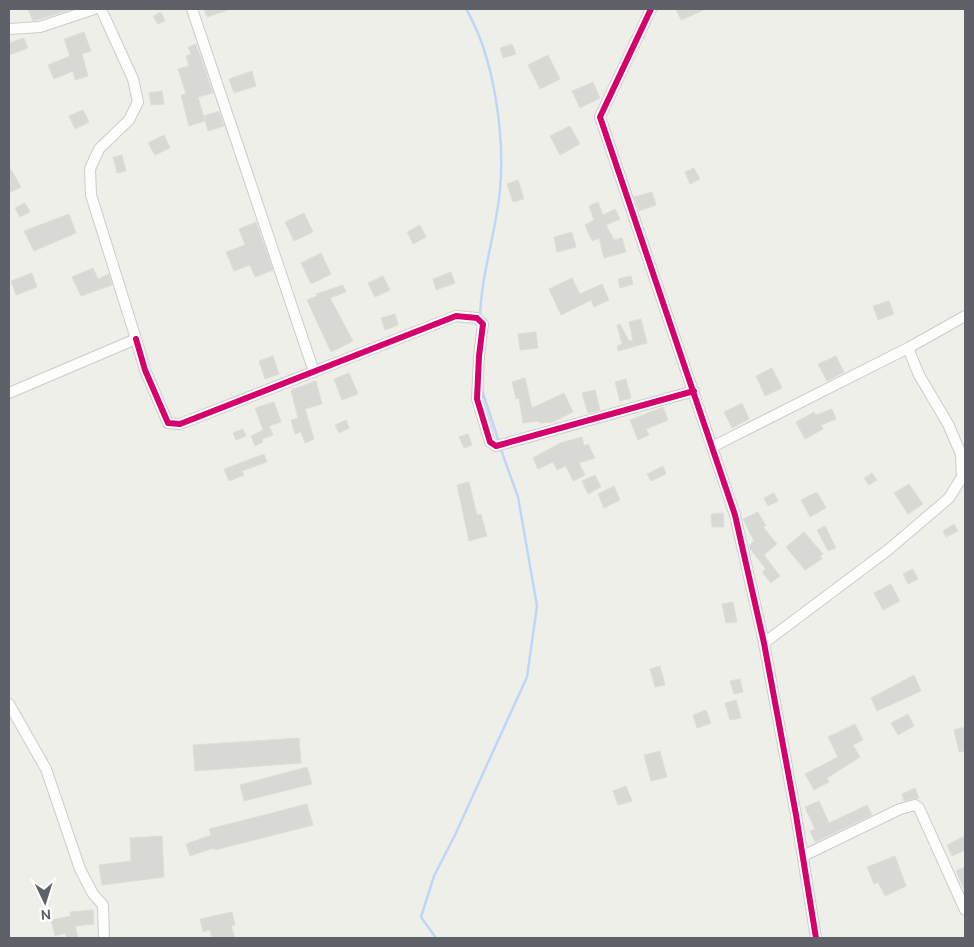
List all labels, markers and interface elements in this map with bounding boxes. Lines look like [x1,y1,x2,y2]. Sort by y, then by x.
north arrow [20,877,70,927]
text: N [40,907,52,923]

